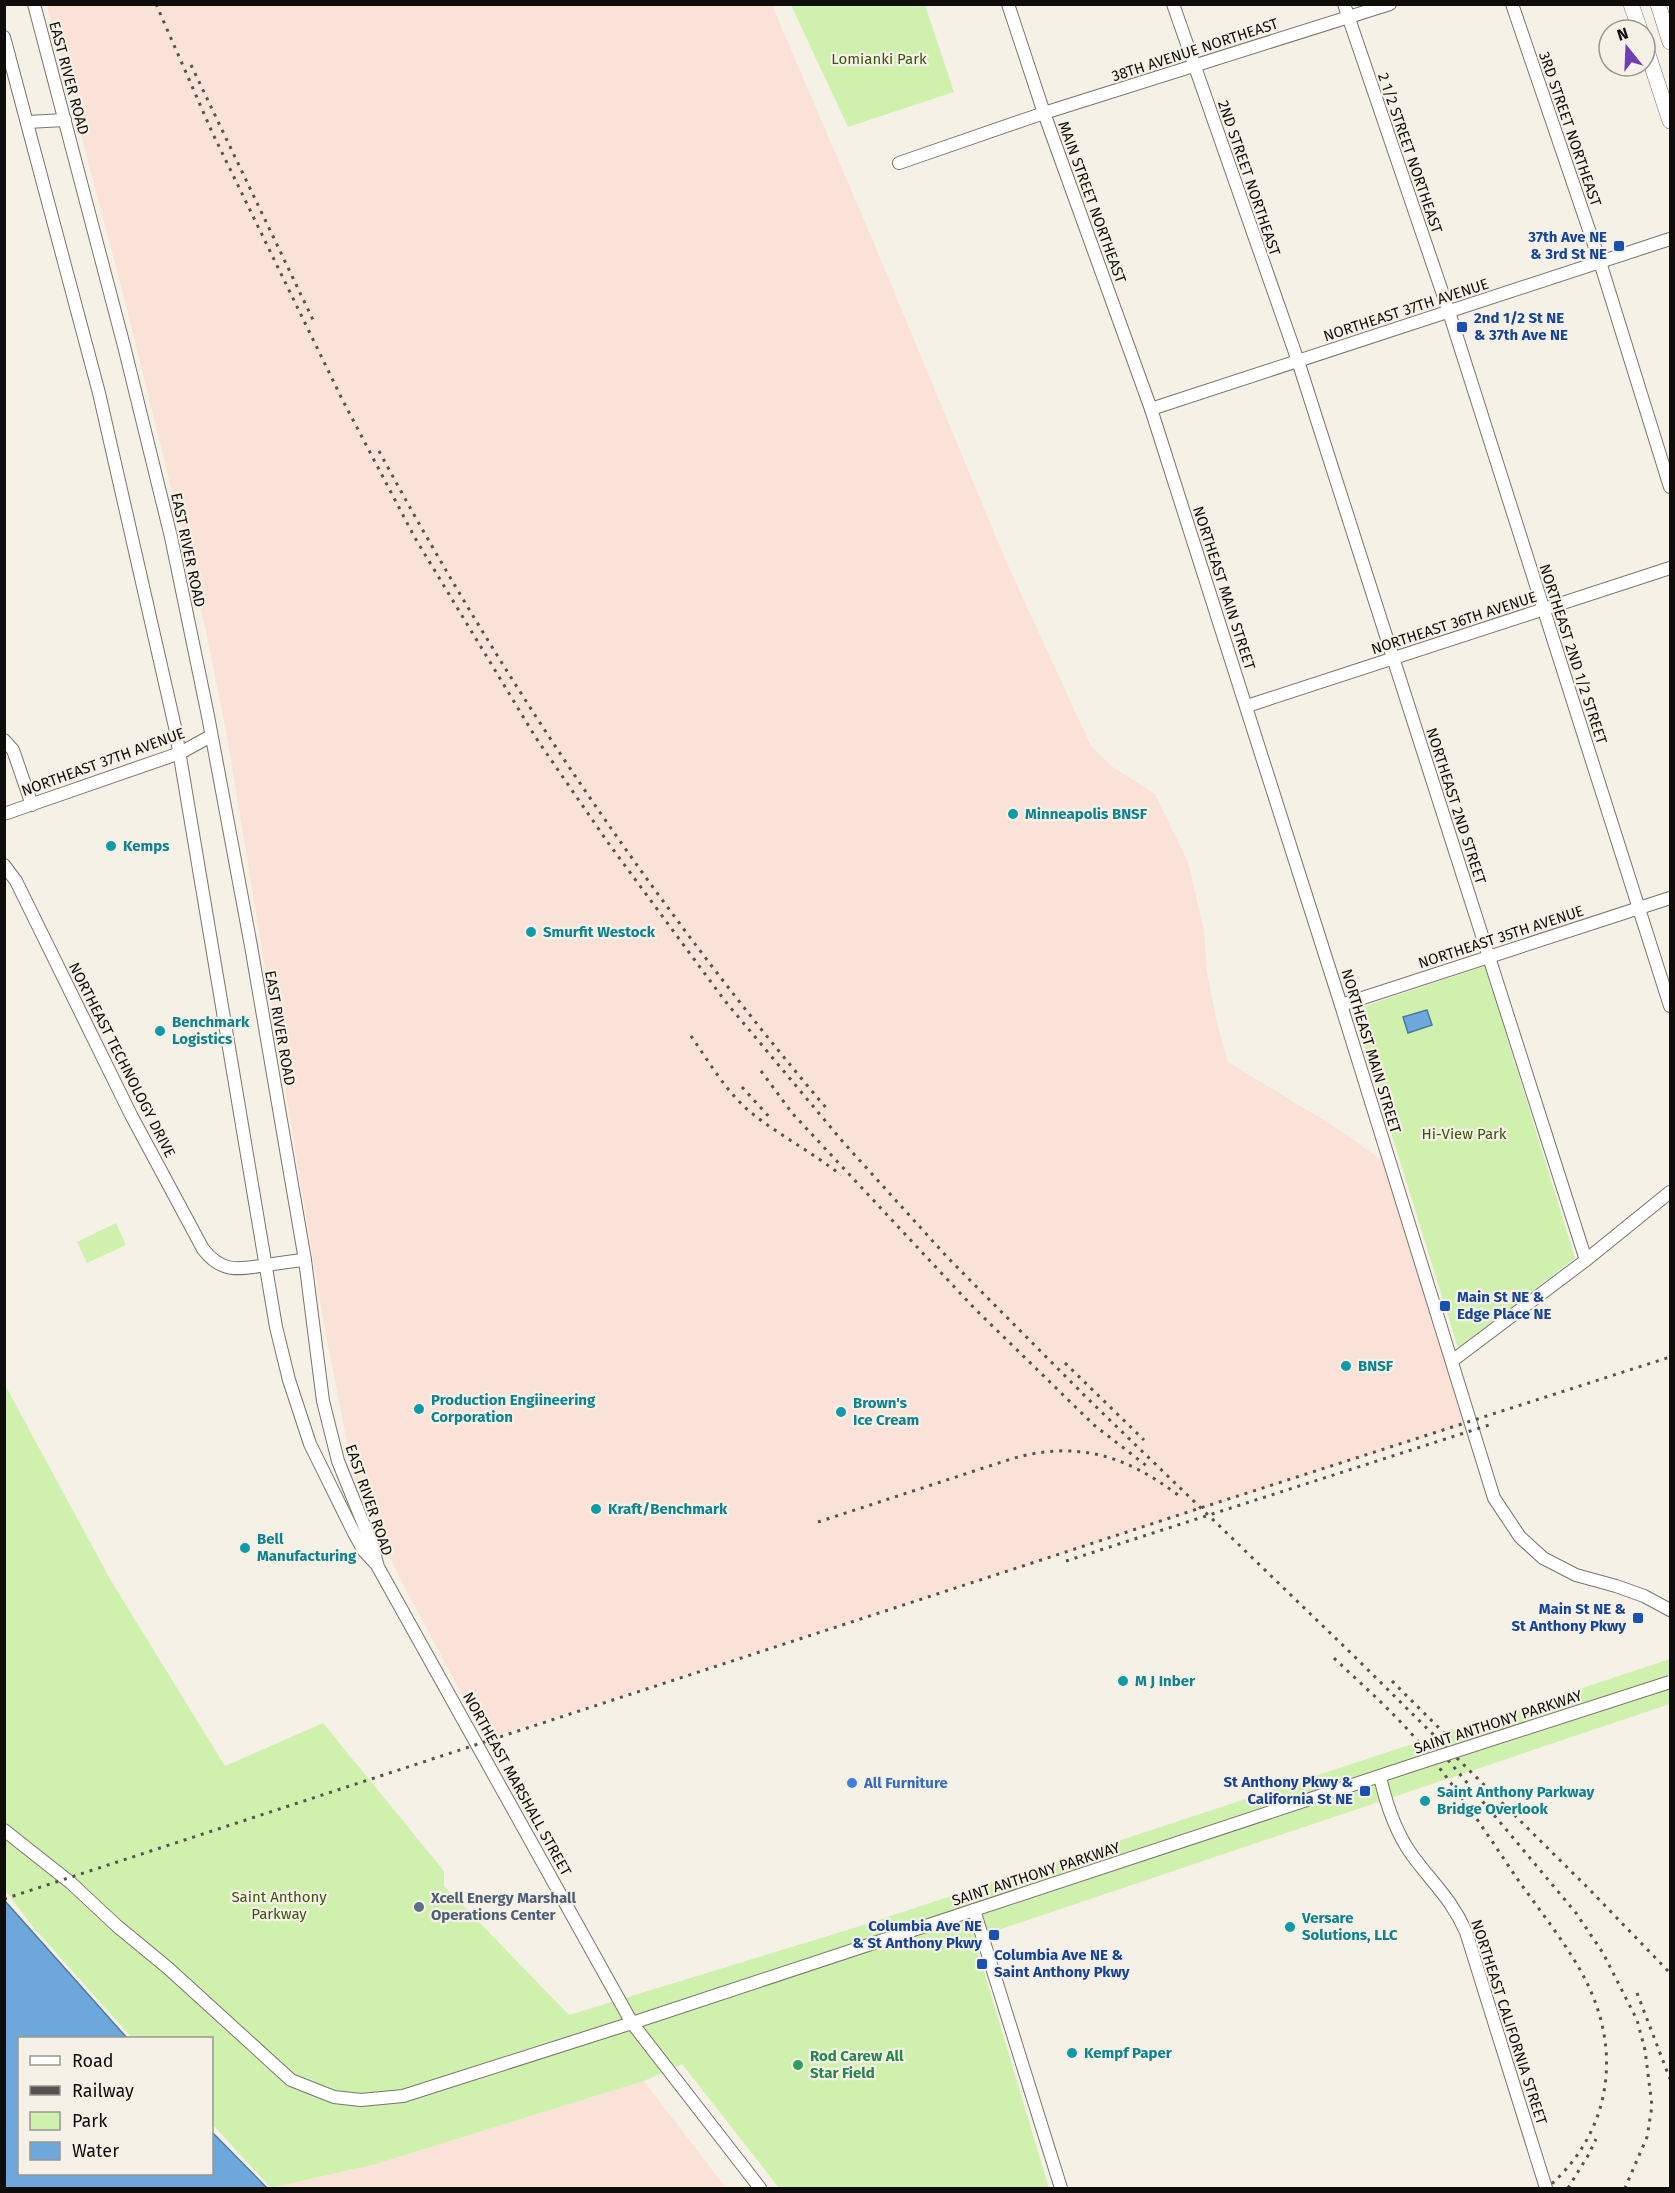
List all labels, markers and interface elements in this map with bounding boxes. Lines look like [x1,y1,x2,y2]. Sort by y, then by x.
street label: 38TH AVENUE NORTHEAST [1110,15,1281,85]
north arrow [1597,18,1657,78]
street label: EAST RIVER ROAD [45,19,93,137]
text: N [1615,24,1630,45]
street label: 3RD STREET NORTHEAST [1535,49,1605,209]
park label: Lomianki Park [831,50,927,68]
street label: 2 1/2 STREET NORTHEAST [1374,70,1446,236]
street label: 2ND STREET NORTHEAST [1214,98,1284,258]
street label: MAIN STREET NORTHEAST [1054,119,1130,286]
place label: 37th Ave NE & 3rd St NE [1527,228,1607,263]
marker: 37th Ave NE & 3rd St NE [1612,239,1626,253]
street label: NORTHEAST 37TH AVENUE [1321,275,1491,345]
place label: 2nd 1/2 St NE & 37th Ave NE [1474,309,1568,344]
marker: 2nd 1/2 St NE & 37th Ave NE [1455,320,1469,334]
street label: EAST RIVER ROAD [167,491,209,609]
street label: NORTHEAST MAIN STREET [1189,504,1259,672]
street label: NORTHEAST 2ND 1/2 STREET [1535,562,1611,747]
street label: NORTHEAST 36TH AVENUE [1369,588,1539,658]
street label: NORTHEAST 37TH AVENUE [19,724,187,800]
street label: NORTHEAST 2ND STREET [1422,726,1490,887]
place label: Minneapolis BNSF [1025,805,1148,823]
marker: Minneapolis BNSF [1006,807,1020,821]
place label: Kemps [123,837,169,855]
marker: Kemps [104,839,118,853]
street label: NORTHEAST 35TH AVENUE [1416,902,1586,972]
place label: Smurfit Westock [543,923,656,941]
marker: Smurfit Westock [524,925,538,939]
street label: NORTHEAST TECHNOLOGY DRIVE [65,959,179,1161]
street label: NORTHEAST MAIN STREET [1337,967,1405,1136]
street label: EAST RIVER ROAD [261,969,299,1087]
place label: Benchmark Logistics [172,1013,250,1048]
marker: Benchmark Logistics [153,1024,167,1038]
park label: Hi-View Park [1421,1125,1507,1143]
place label: Main St NE & Edge Place NE [1457,1288,1551,1323]
marker: Main St NE & Edge Place NE [1438,1299,1452,1313]
place label: BNSF [1358,1357,1394,1375]
marker: BNSF [1339,1359,1353,1373]
place label: Production Engiineering Corporation [431,1391,596,1426]
place label: Brown's Ice Cream [853,1394,919,1429]
marker: Production Engiineering Corporation [412,1402,426,1416]
marker: Brown's Ice Cream [834,1405,848,1419]
street label: EAST RIVER ROAD [342,1442,396,1558]
place label: Kraft/Benchmark [608,1500,728,1518]
marker: Kraft/Benchmark [589,1502,603,1516]
place label: Bell Manufacturing [257,1530,357,1565]
marker: Bell Manufacturing [238,1541,252,1555]
place label: Main St NE & St Anthony Pkwy [1511,1600,1627,1635]
marker: Main St NE & St Anthony Pkwy [1631,1611,1645,1625]
place label: M J Inber [1135,1672,1196,1690]
marker: M J Inber [1116,1674,1130,1688]
street label: SAINT ANTHONY PARKWAY [1412,1686,1585,1758]
street label: NORTHEAST MARSHALL STREET [459,1689,575,1879]
place label: St Anthony Pkwy & California St NE [1224,1773,1354,1808]
place label: All Furniture [863,1774,948,1792]
marker: All Furniture [845,1776,859,1790]
place label: Saint Anthony Parkway Bridge Overlook [1437,1783,1594,1818]
marker: St Anthony Pkwy & California St NE [1358,1784,1372,1798]
marker: Saint Anthony Parkway Bridge Overlook [1418,1794,1432,1808]
street label: SAINT ANTHONY PARKWAY [950,1838,1123,1910]
park label: Saint Anthony Parkway [231,1888,327,1923]
place label: Xcell Energy Marshall Operations Center [430,1889,576,1924]
marker: Xcell Energy Marshall Operations Center [412,1900,426,1914]
place label: Versare Solutions, LLC [1301,1909,1398,1944]
place label: Columbia Ave NE & St Anthony Pkwy [853,1917,982,1952]
street label: NORTHEAST CALIFORNIA STREET [1467,1917,1551,2127]
marker: Versare Solutions, LLC [1283,1920,1297,1934]
marker: Columbia Ave NE & St Anthony Pkwy [987,1928,1001,1942]
place label: Columbia Ave NE & Saint Anthony Pkwy [994,1946,1130,1981]
marker: Columbia Ave NE & Saint Anthony Pkwy [975,1957,989,1971]
legend [18,2037,213,2175]
place label: Kempf Paper [1084,2044,1173,2062]
marker: Kempf Paper [1065,2046,1079,2060]
place label: Rod Carew All Star Field [810,2047,904,2082]
text: Road [72,2050,114,2072]
marker: Rod Carew All Star Field [791,2058,805,2072]
text: Railway [72,2080,134,2102]
text: Park [72,2110,108,2132]
text: Water [72,2140,119,2162]

